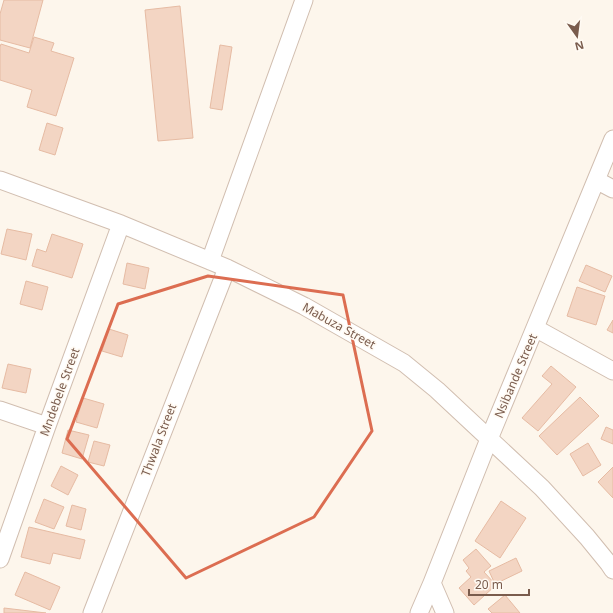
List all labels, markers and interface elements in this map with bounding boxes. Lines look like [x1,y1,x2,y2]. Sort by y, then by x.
north arrow [557,16,597,56]
text: N [573,38,586,55]
street label: Mabuza Street [300,298,380,353]
street label: Nsibande Street [490,330,541,421]
street label: Mndebele Street [36,345,84,438]
street label: Thwala Street [137,400,180,479]
scale bar [469,571,529,597]
text: 20 m [475,576,503,593]

